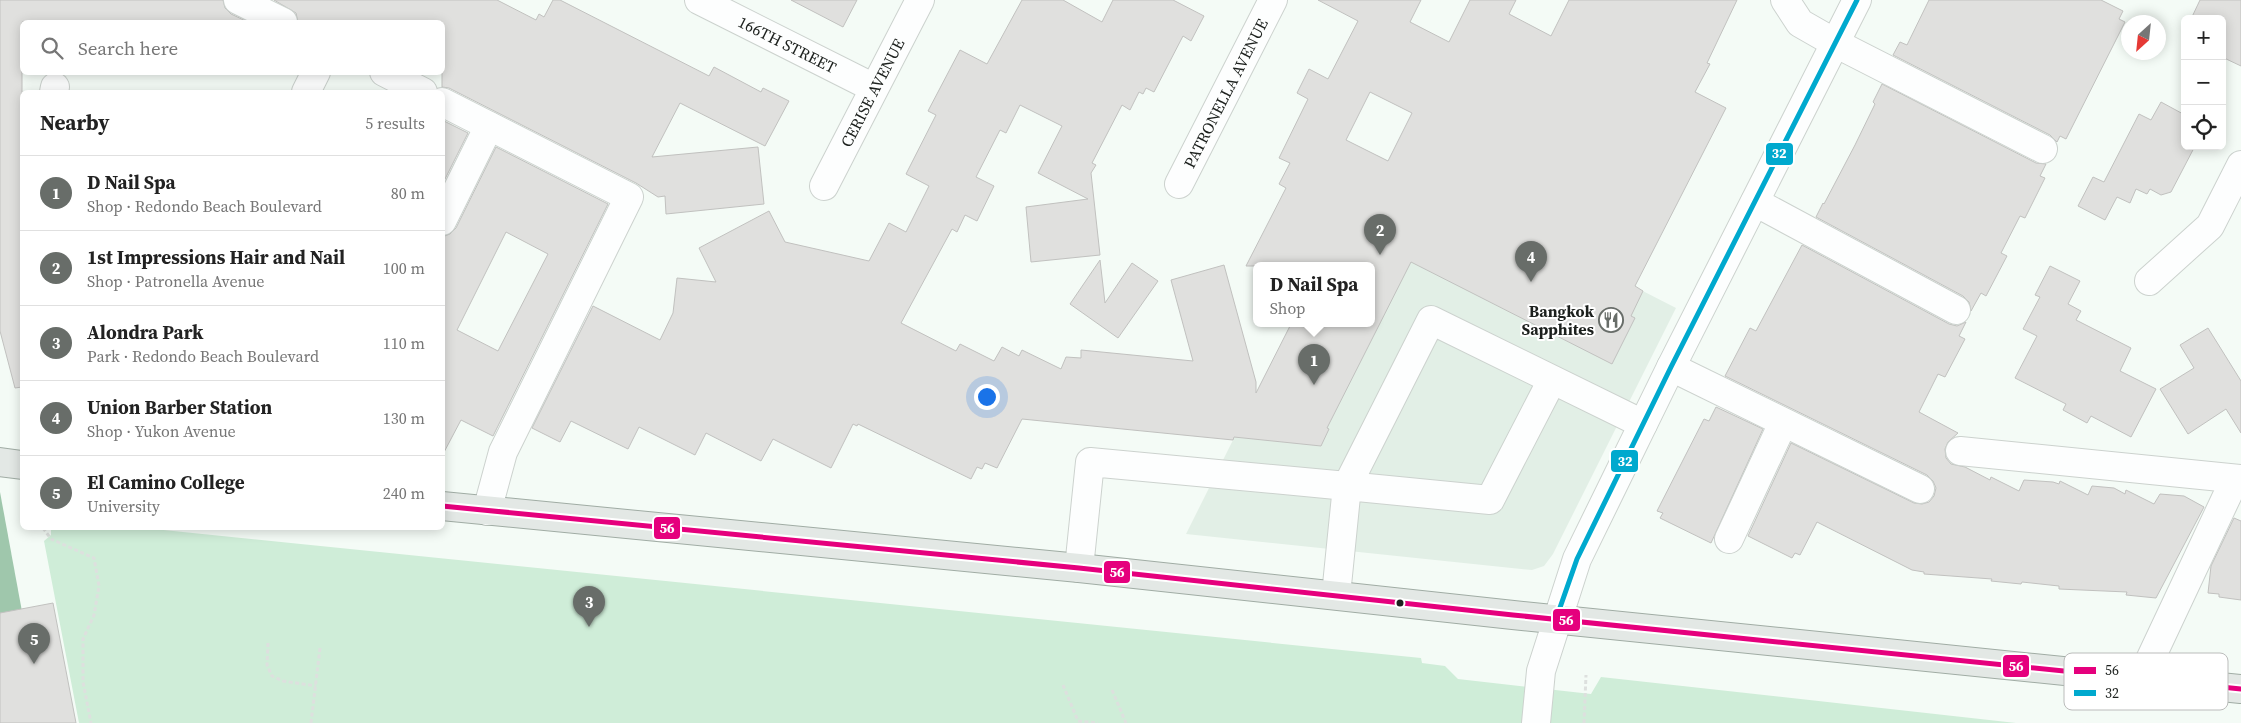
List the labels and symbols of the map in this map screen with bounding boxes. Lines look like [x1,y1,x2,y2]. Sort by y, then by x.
street label: 166TH STREET [735,11,841,79]
street label: PATRONELLA AVENUE [1178,14,1273,172]
north arrow [2121,15,2166,60]
street label: CERISE AVENUE [835,34,909,151]
line badge: 32 [1765,142,1794,166]
text: 32 [1771,143,1787,163]
pin: 2 [1364,214,1396,255]
pin: 4 [1515,241,1547,282]
place label: Bangkok Sapphites [1522,300,1594,340]
restaurant icon: Bangkok Sapphites [1598,307,1624,333]
pin: 1 [1298,344,1330,385]
your location [974,384,1000,410]
line badge: 32 [1610,449,1639,473]
text: 32 [1617,451,1633,471]
line badge: 56 [653,516,681,540]
text: 56 [659,518,675,538]
line badge: 56 [1103,560,1131,584]
text: 56 [1109,562,1125,582]
pin: 3 [573,586,605,627]
unlabelled marker [1395,598,1405,608]
line badge: 56 [1552,608,1581,632]
text: 56 [1558,610,1574,630]
pin: 5 [18,623,50,664]
legend [2064,653,2228,710]
line badge: 56 [2002,654,2030,678]
text: 56 [2008,656,2024,676]
text: 56 [2105,660,2119,680]
text: 32 [2105,683,2119,703]

